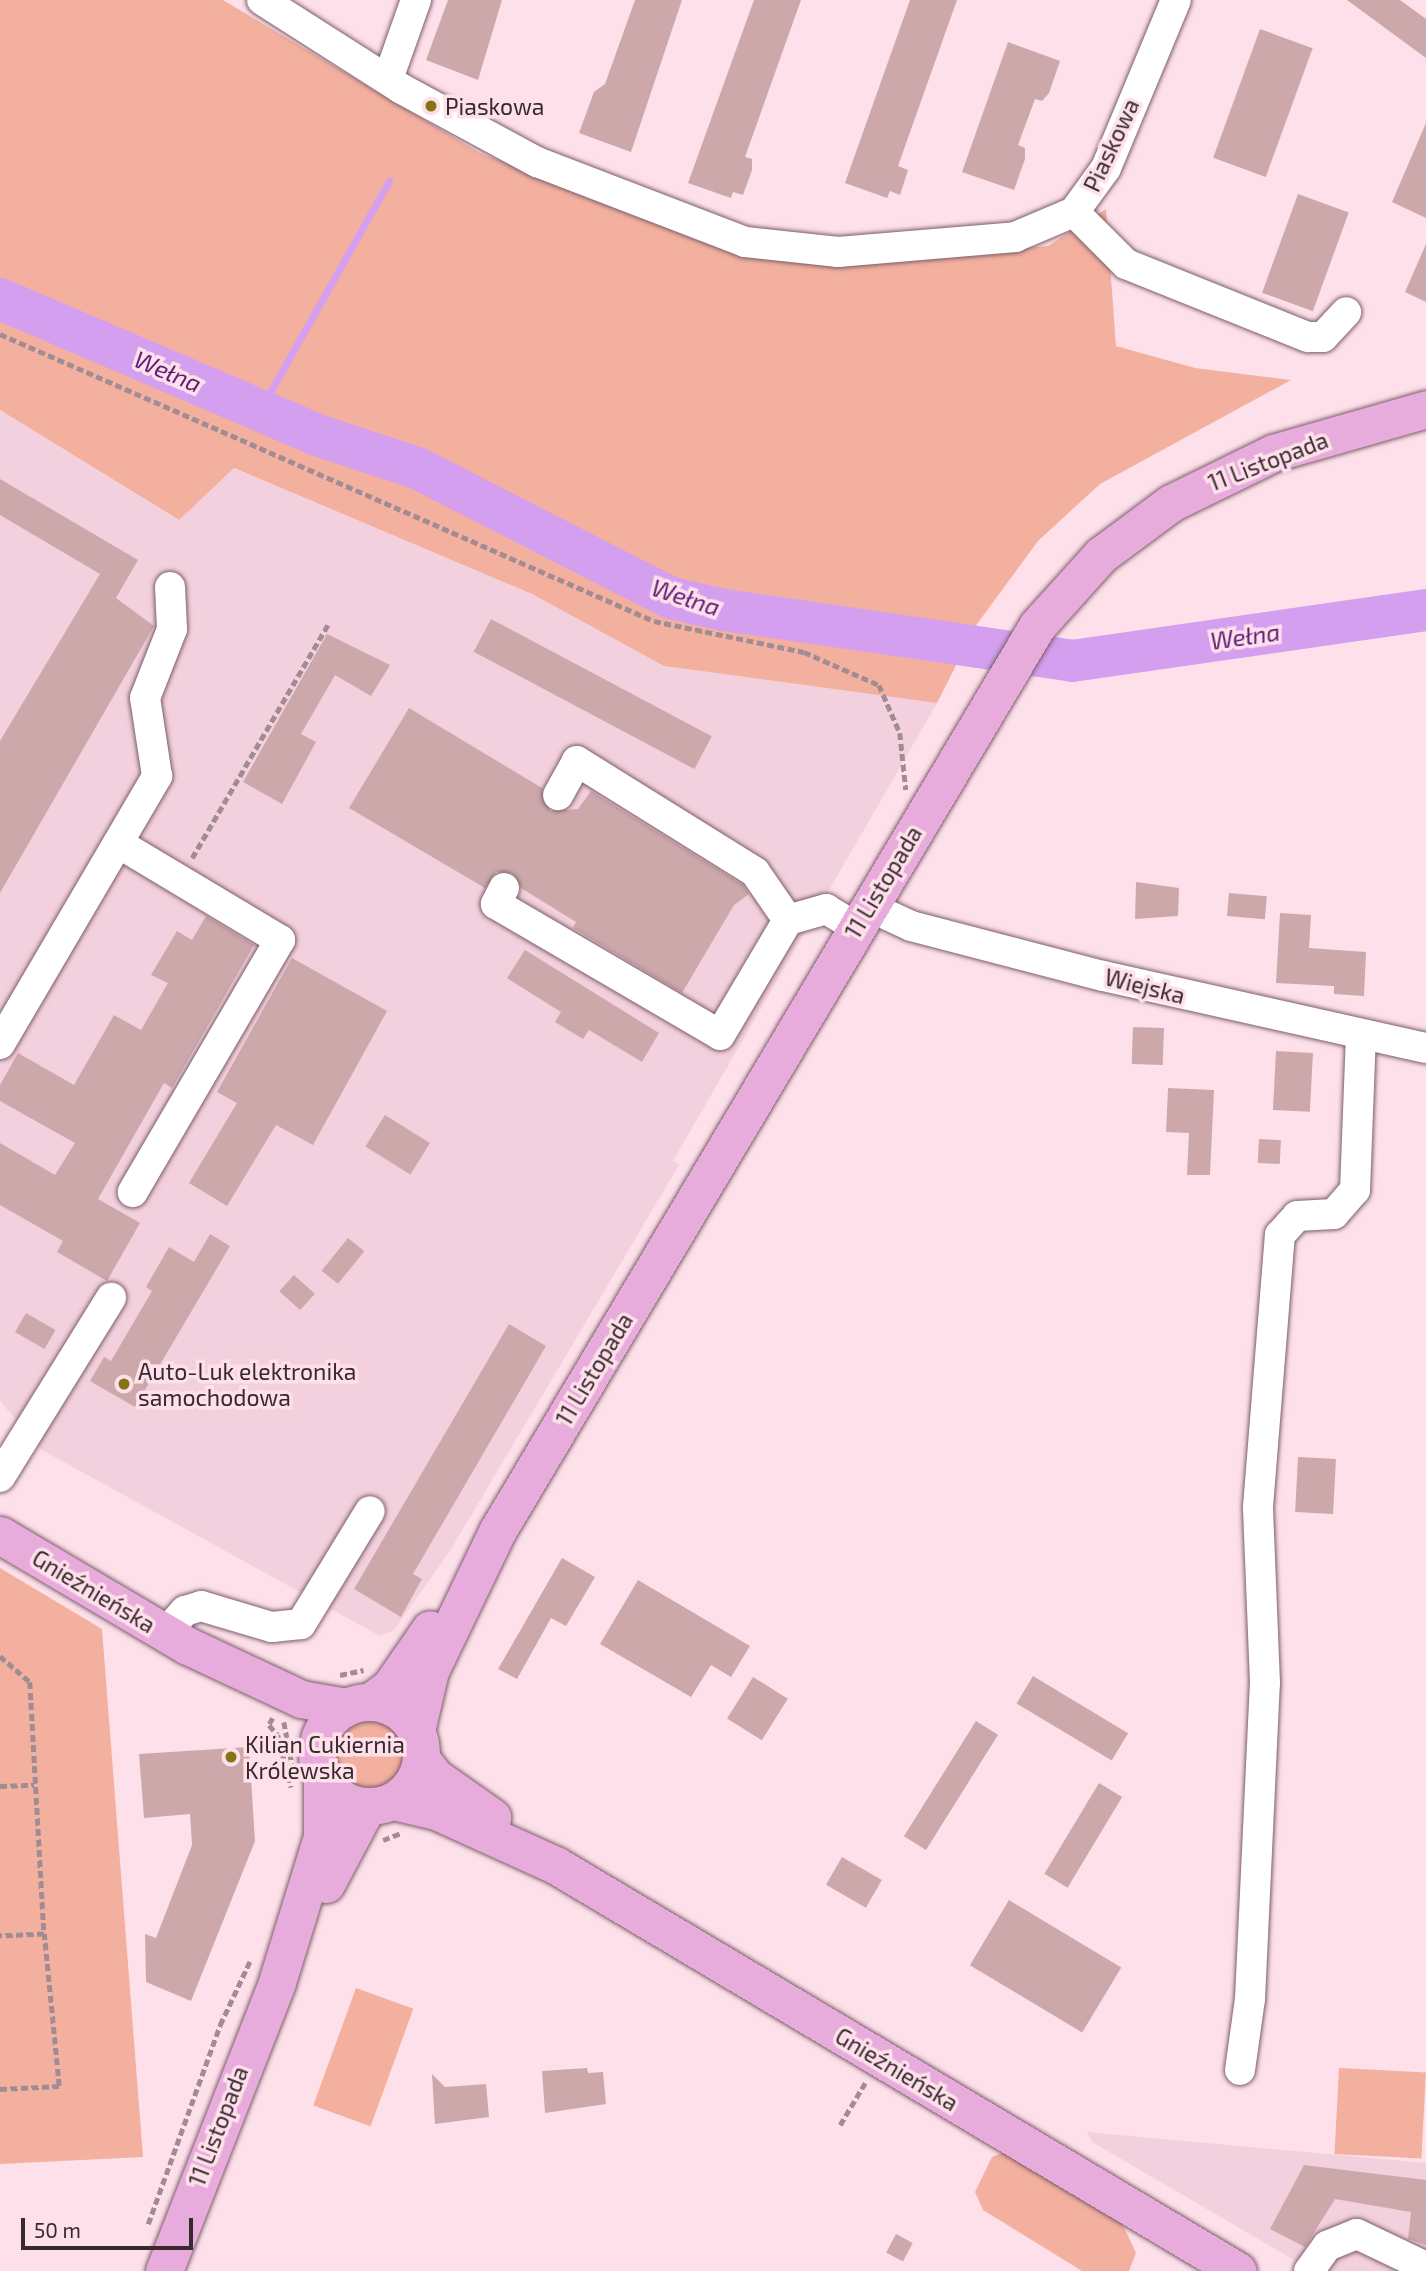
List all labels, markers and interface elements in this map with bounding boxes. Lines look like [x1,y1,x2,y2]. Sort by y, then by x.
place label: Piaskowa [445,92,544,120]
street label: Piaskowa [1077,94,1145,196]
marker: Piaskowa [423,98,439,114]
water label: Wełna [130,344,206,398]
street label: 11 Listopada [1204,425,1332,497]
water label: Wełna [648,572,724,622]
water label: Wełna [1208,617,1282,655]
street label: 11 Listopada [839,821,927,943]
street label: Wiejska [1102,963,1188,1009]
street label: 11 Listopada [550,1308,638,1430]
place label: Auto-Luk elektronika samochodowa [138,1357,357,1411]
marker: Auto-Luk elektronika samochodowa [116,1376,132,1392]
street label: Gnieźnieńska [28,1544,160,1638]
place label: Kilian Cukiernia Królewska [245,1730,405,1784]
marker: Kilian Cukiernia Królewska [223,1749,239,1765]
street label: Gnieźnieńska [831,2022,963,2116]
street label: 11 Listopada [182,2062,254,2190]
scale bar [24,2204,196,2248]
text: 50 m [34,2217,81,2242]

